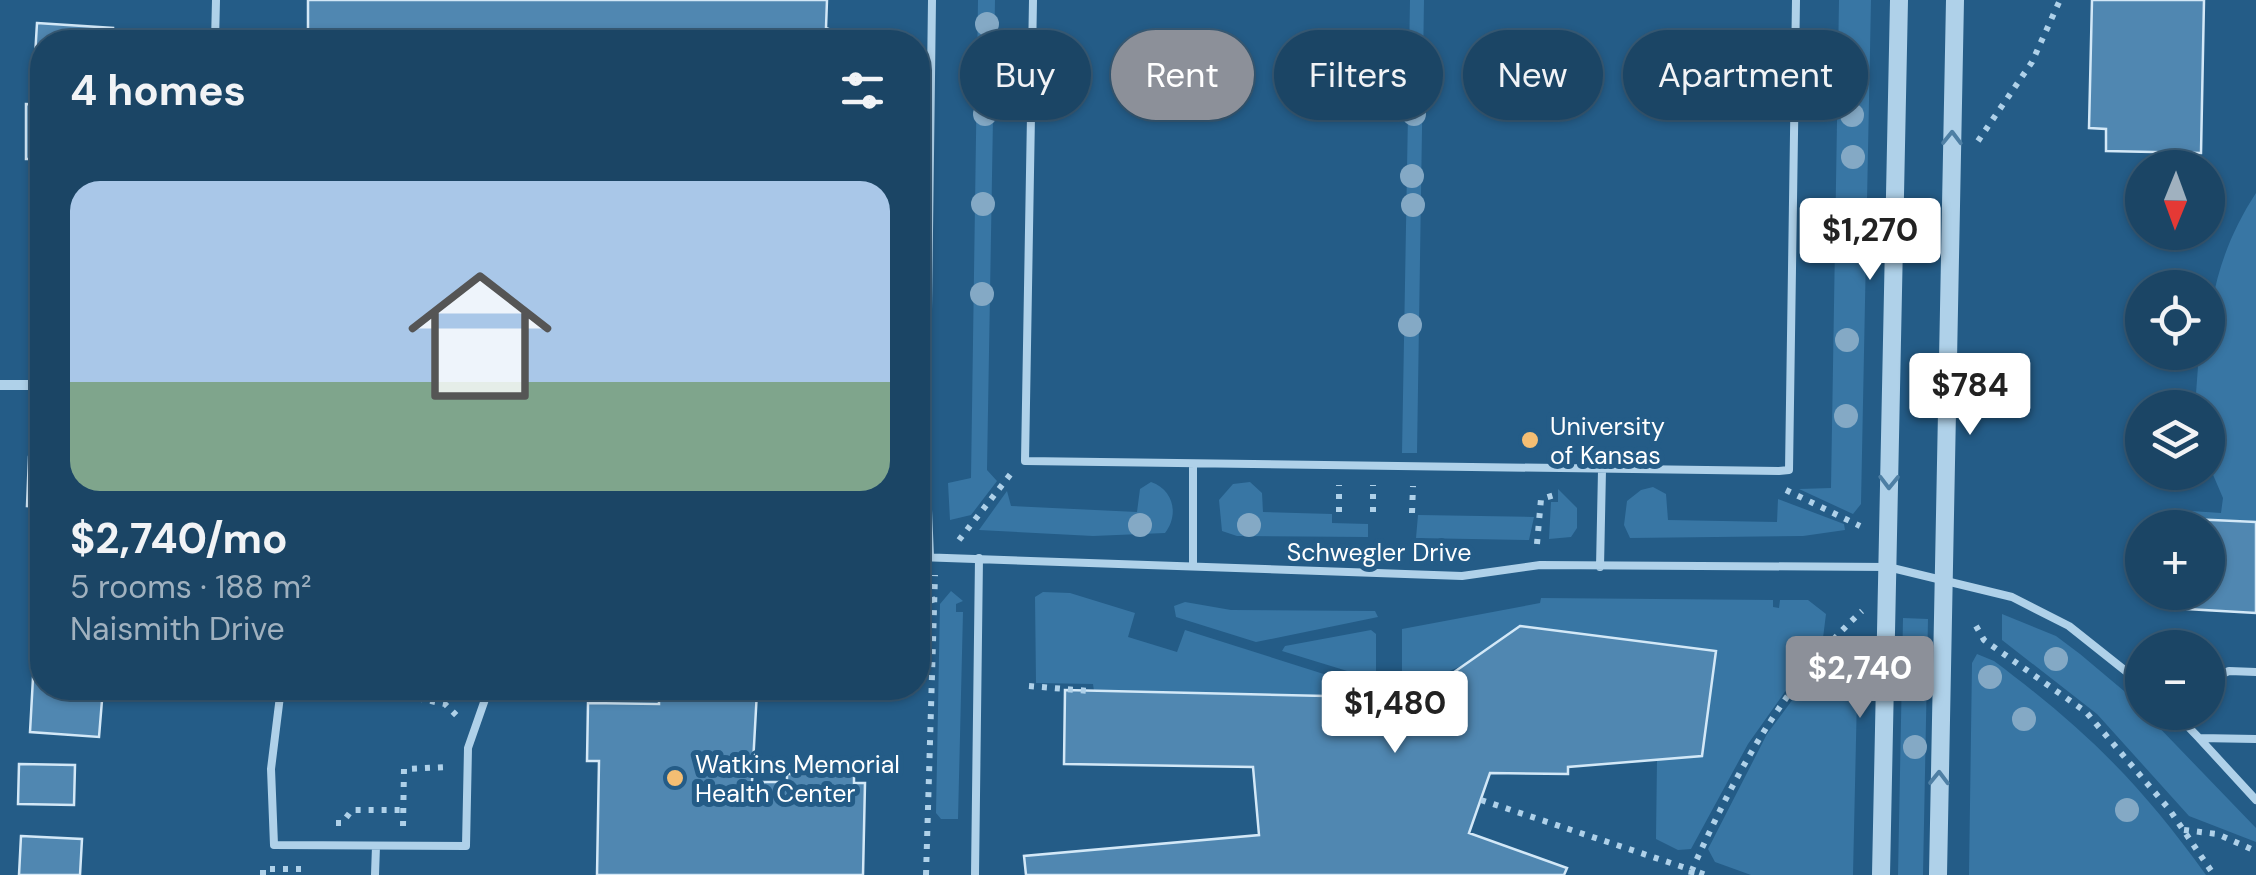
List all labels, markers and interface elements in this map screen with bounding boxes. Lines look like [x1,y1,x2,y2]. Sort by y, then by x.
chip: Buy [960,30,1091,120]
chip: Rent [1111,30,1254,120]
chip: Filters [1274,30,1443,120]
chip: New [1463,30,1603,120]
chip: Apartment [1623,30,1868,120]
text: 4 homes [70,63,246,118]
icon: filters [835,63,890,118]
one-way arrow [1942,129,1963,145]
north arrow [2125,150,2225,250]
map controls [2125,150,2225,730]
pin: $1,270 [1789,198,1951,283]
text: $1,270 [1822,209,1918,251]
icon: home [390,246,570,426]
button: locate [2125,270,2225,370]
pin: $784 [1911,353,2029,438]
text: $784 [1931,364,2009,406]
button: layers [2125,390,2225,490]
place label: University of Kansas [1550,410,1665,472]
marker: University of Kansas [1519,429,1541,451]
one-way arrow [1879,475,1900,491]
button: + [2125,510,2225,610]
text: $2,740/mo [70,511,288,566]
street label: Schwegler Drive [1287,536,1471,569]
text: 5 rooms · 188 m² [70,566,312,608]
text: Naismith Drive [70,608,285,650]
button: − [2125,630,2225,730]
pin: $2,740 [1779,636,1941,721]
text: $2,740 [1808,647,1912,689]
pin: $1,480 [1314,671,1476,756]
text: $1,480 [1344,682,1446,724]
place label: Watkins Memorial Health Center [695,748,900,810]
marker: Watkins Memorial Health Center [664,767,686,789]
one-way arrow [1929,769,1950,785]

